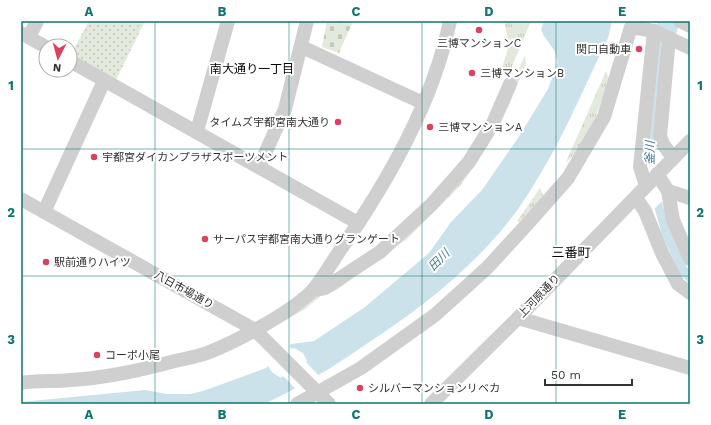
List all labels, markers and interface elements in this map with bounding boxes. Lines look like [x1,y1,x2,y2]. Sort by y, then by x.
text: A [85,4,94,19]
text: B [218,4,227,19]
text: C [352,4,361,19]
text: D [484,4,494,19]
text: E [618,4,626,19]
marker: 三博マンションC [474,25,484,35]
place label: 三博マンションC [437,37,522,50]
north arrow [38,38,78,78]
place label: 関口自動車 [576,43,631,56]
marker: 関口自動車 [634,44,644,54]
text: N [52,61,62,74]
district label: 南大通り一丁目 [210,62,294,76]
place label: 三博マンションB [480,67,564,80]
marker: 三博マンションB [467,68,477,78]
text: 1 [8,78,14,93]
text: 1 [697,78,703,93]
place label: タイムズ宇都宮南大通り [209,116,330,129]
marker: タイムズ宇都宮南大通り [333,117,343,127]
place label: 三博マンションA [438,121,522,134]
marker: 三博マンションA [425,122,435,132]
water label: 釜川 [643,139,657,165]
place label: 宇都宮ダイカンプラザスポーツメント [102,151,288,164]
marker: 宇都宮ダイカンプラザスポーツメント [89,152,99,162]
text: 2 [7,205,15,220]
text: 2 [696,205,704,220]
place label: サーパス宇都宮南大通りグランゲート [213,233,400,246]
marker: サーパス宇都宮南大通りグランゲート [200,234,210,244]
water label: 田川 [426,245,454,273]
district label: 三番町 [551,245,591,260]
place label: 駅前通りハイツ [54,256,131,269]
marker: 駅前通りハイツ [41,257,51,267]
street label: 八日市場通り [152,268,216,312]
street label: 上河原通り [515,272,563,320]
text: 3 [7,332,15,347]
text: 3 [696,332,704,347]
place label: コーポ小尾 [105,349,160,362]
marker: コーポ小尾 [92,350,102,360]
scale bar [545,361,632,387]
text: 50 m [551,368,581,382]
place label: シルバーマンションリベカ [368,382,500,395]
marker: シルバーマンションリベカ [355,383,365,393]
text: A [85,407,94,422]
text: B [218,407,227,422]
text: C [352,407,361,422]
text: D [484,407,494,422]
text: E [618,407,626,422]

